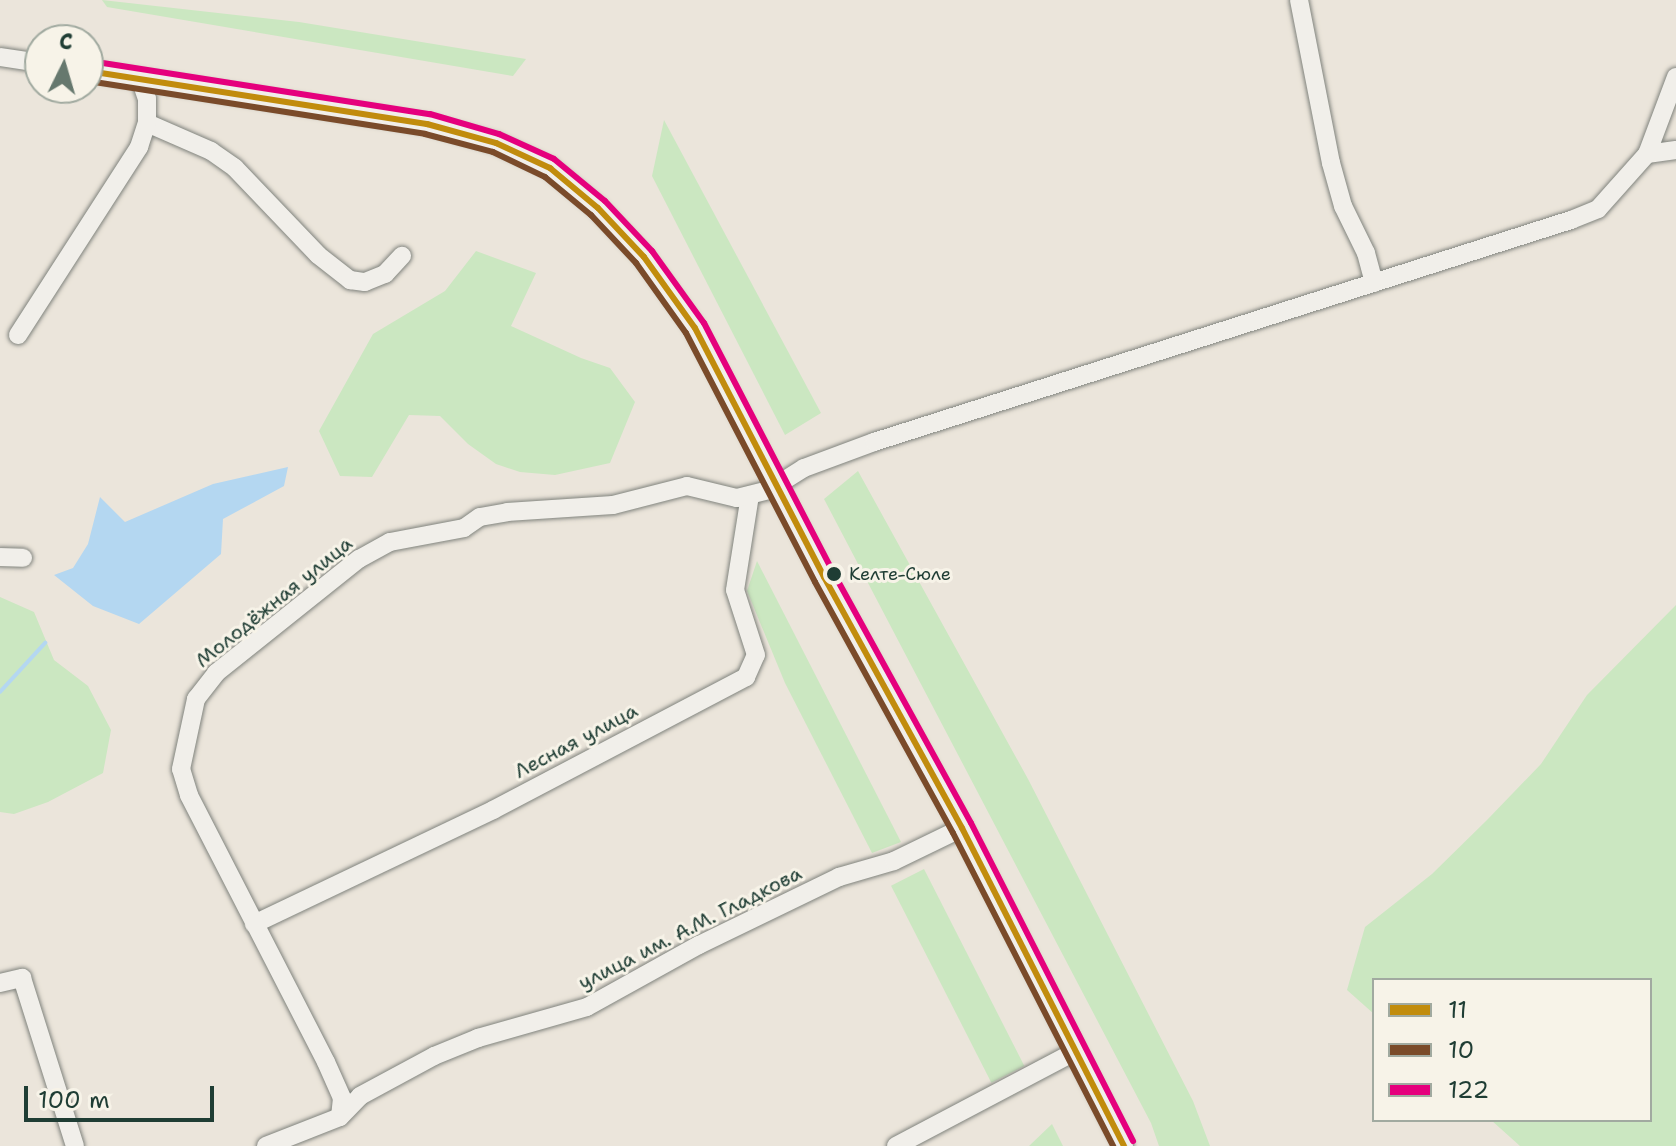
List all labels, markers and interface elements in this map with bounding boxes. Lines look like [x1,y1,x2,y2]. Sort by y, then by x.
north arrow [24,24,104,104]
text: С [58,27,74,57]
street label: Молодёжная улица [191,531,357,673]
place label: Келте-Сюле [849,563,951,585]
marker: Келте-Сюле [826,566,842,582]
street label: Лесная улица [510,698,642,784]
street label: улица им. А.М. Гладкова [574,861,806,995]
legend [1372,978,1652,1122]
text: 11 [1448,994,1467,1026]
text: 10 [1448,1034,1474,1066]
scale bar [28,1070,218,1120]
text: 122 [1448,1074,1489,1106]
text: 100 m [38,1084,110,1116]

